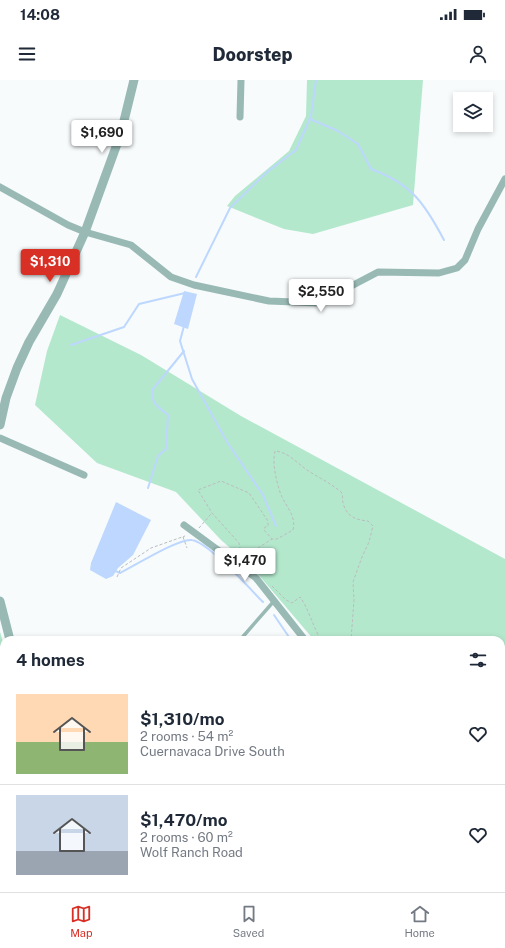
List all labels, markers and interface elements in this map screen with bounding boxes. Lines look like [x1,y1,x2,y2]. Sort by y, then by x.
text: 14:08 [20,6,60,23]
icon: menu [16,43,38,65]
icon: person [467,43,489,65]
text: Doorstep [212,44,293,65]
map controls [453,92,493,132]
button: layers [453,92,493,132]
pin: $1,690 [69,120,135,154]
text: $1,690 [80,125,124,140]
pin: $1,310 [17,249,83,283]
text: $1,310 [30,254,70,269]
pin: $2,550 [288,279,354,313]
text: $2,550 [298,284,344,299]
pin: $1,470 [212,548,278,582]
text: $1,470 [224,553,266,568]
icon: filters [467,649,489,671]
text: 4 homes [16,650,85,670]
text: $1,310/mo [140,709,225,729]
icon: home [48,710,96,758]
icon: heart [467,723,489,745]
text: 2 rooms · 54 m² [140,729,233,744]
text: Cuernavaca Drive South [140,744,285,759]
text: $1,470/mo [140,810,228,830]
icon: home [48,811,96,859]
icon: heart [467,824,489,846]
text: 2 rooms · 60 m² [140,830,233,845]
text: Wolf Ranch Road [140,845,243,860]
tab: Map [70,903,92,939]
tab: Saved [233,903,264,939]
tab: Home [405,903,435,939]

